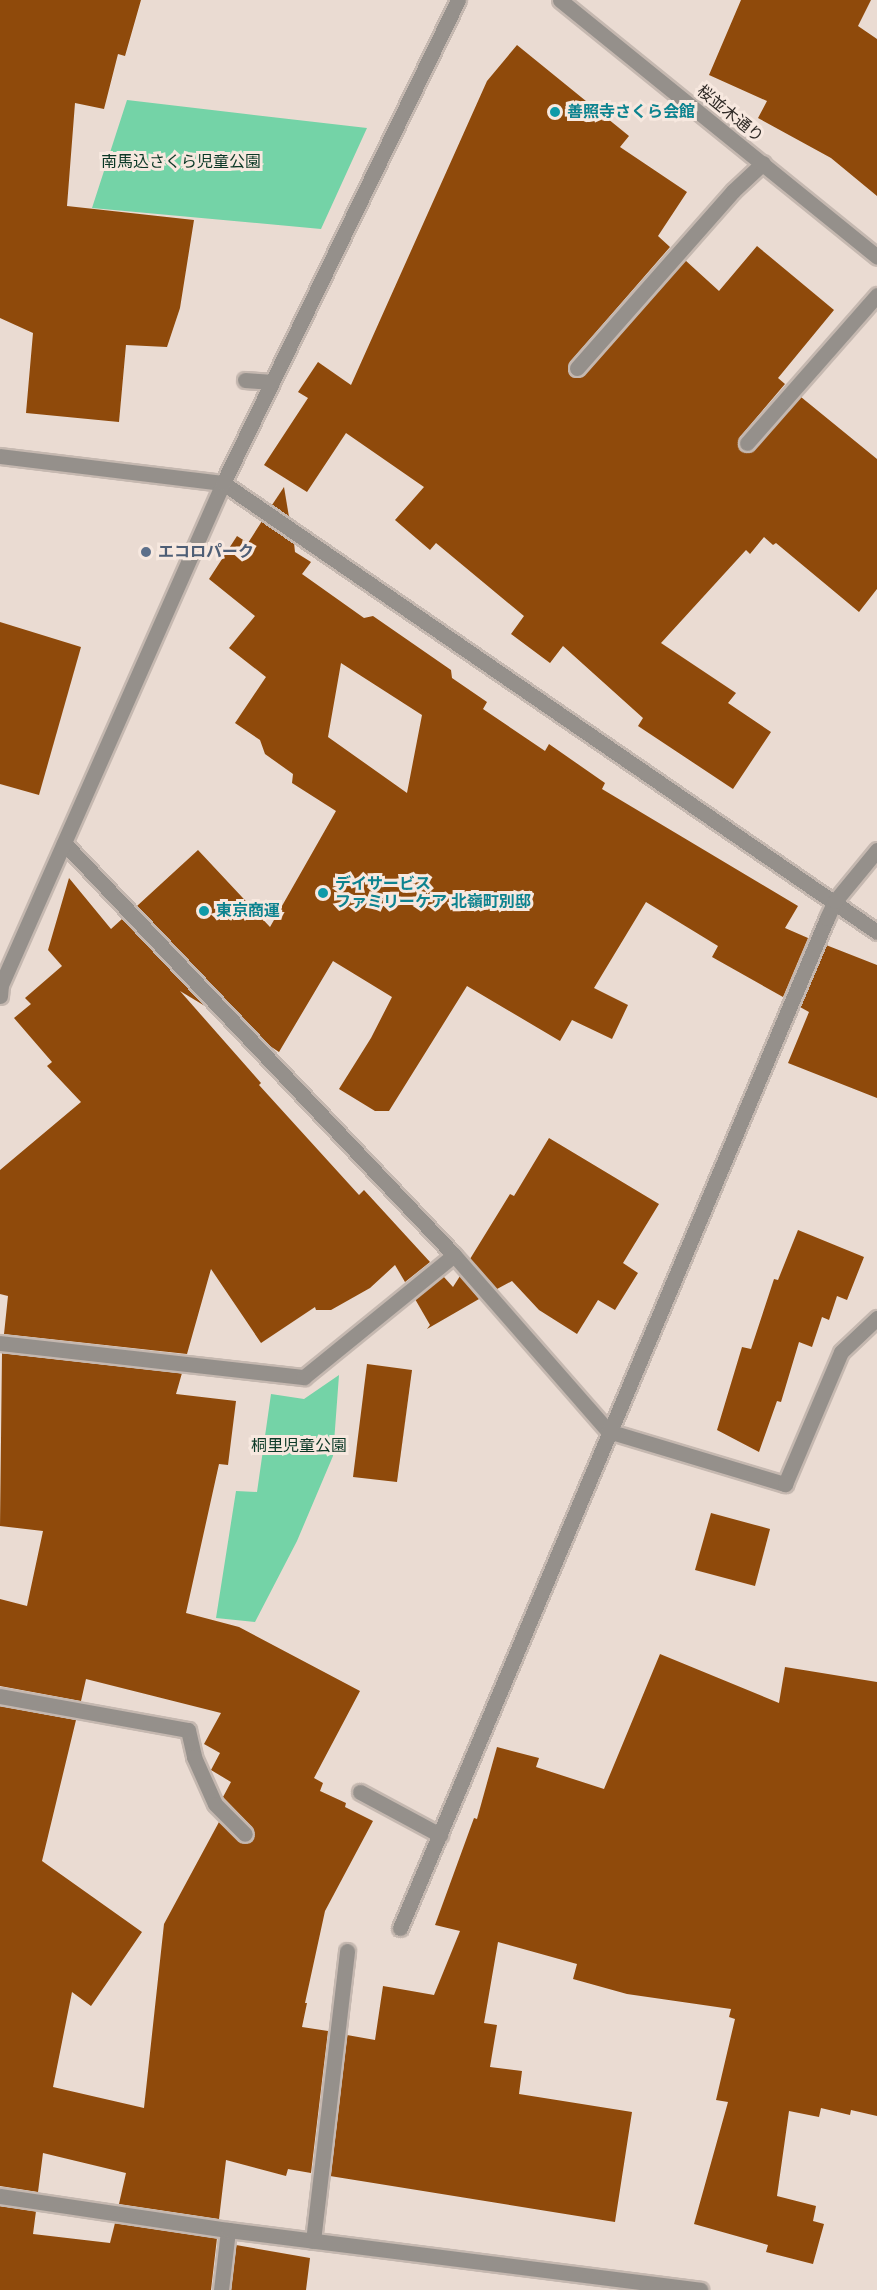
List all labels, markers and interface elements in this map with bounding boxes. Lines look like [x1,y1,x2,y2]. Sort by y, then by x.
street label: 桜並木通り [693,81,767,147]
place label: 善照寺さくら会館 [567,102,695,122]
marker: 善照寺さくら会館 [548,105,562,119]
park label: 南馬込さくら児童公園 [101,152,261,172]
place label: エコロパーク [158,542,254,562]
marker: エコロパーク [139,545,153,559]
place label: デイサービス ファミリーケア 北嶺町別邸 [335,874,531,912]
marker: デイサービス ファミリーケア 北嶺町別邸 [316,886,330,900]
place label: 東京商運 [216,901,280,921]
marker: 東京商運 [197,904,211,918]
park label: 桐里児童公園 [251,1436,347,1456]

